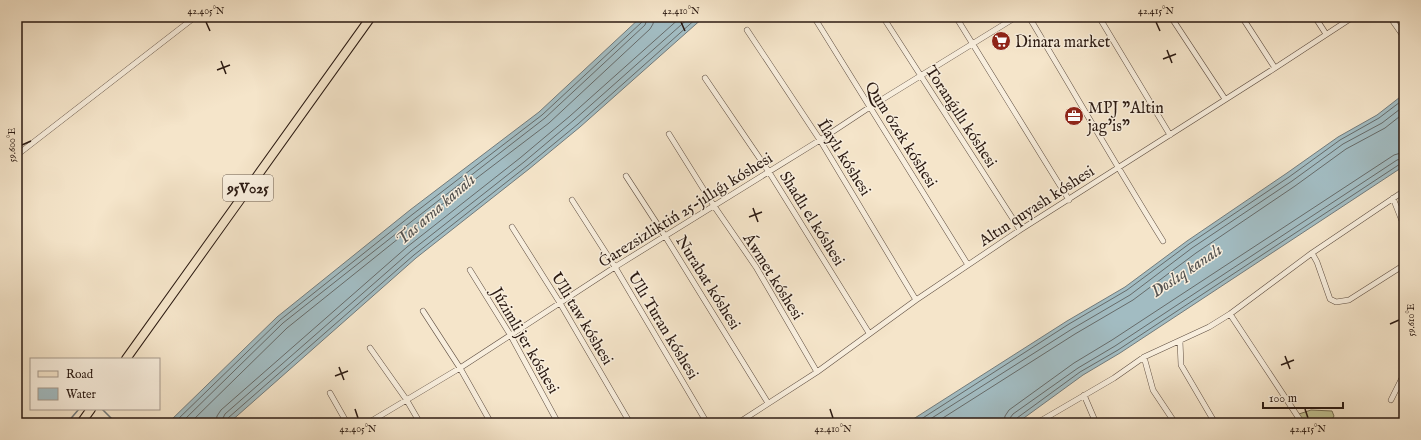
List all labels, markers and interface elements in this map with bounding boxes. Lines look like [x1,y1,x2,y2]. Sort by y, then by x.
text: 42.405°N [187,5,225,18]
text: 42.410°N [662,5,700,18]
text: 42.415°N [1138,5,1174,18]
supermarket icon: Dinara market [990,30,1012,52]
place label: Dinara market [1015,33,1111,53]
street label: Toranǵıllı kóshesi [920,62,1001,172]
street label: Qum ózek kóshesi [860,78,941,192]
place label: MPJ "Altin jag'is" [1086,99,1164,137]
office icon: MPJ "Altin jag'is" [1063,105,1085,127]
street label: Ílaylı kóshesi [812,115,876,200]
text: 59.600°E [6,128,19,162]
street label: Ǵarezsizliktiń 25-jıllıǵı kóshesi [595,148,777,273]
street label: Altın quyash kóshesi [975,162,1099,252]
street label: Shadlı el kóshesi [774,168,848,270]
water label: Tas arna kanalı [392,170,480,250]
road number: 95V025 [223,175,273,201]
street label: Áwmet kóshesi [737,228,809,324]
street label: Nurabat kóshesi [670,232,744,334]
water label: Doslıq kanalı [1147,240,1227,303]
street label: Ullı taw kóshesi [546,269,617,369]
street label: Ullı Turan kóshesi [622,269,702,383]
street label: Júzimli jer kóshesi [485,283,563,398]
text: 59.610°E [1405,303,1418,336]
legend [30,358,160,410]
text: Road [66,367,94,382]
scale bar [1263,384,1343,410]
text: Water [66,387,97,402]
text: 100 m [1269,391,1297,406]
text: 42.405°N [339,423,377,436]
text: 42.410°N [814,423,852,436]
text: 42.415°N [1290,423,1326,436]

